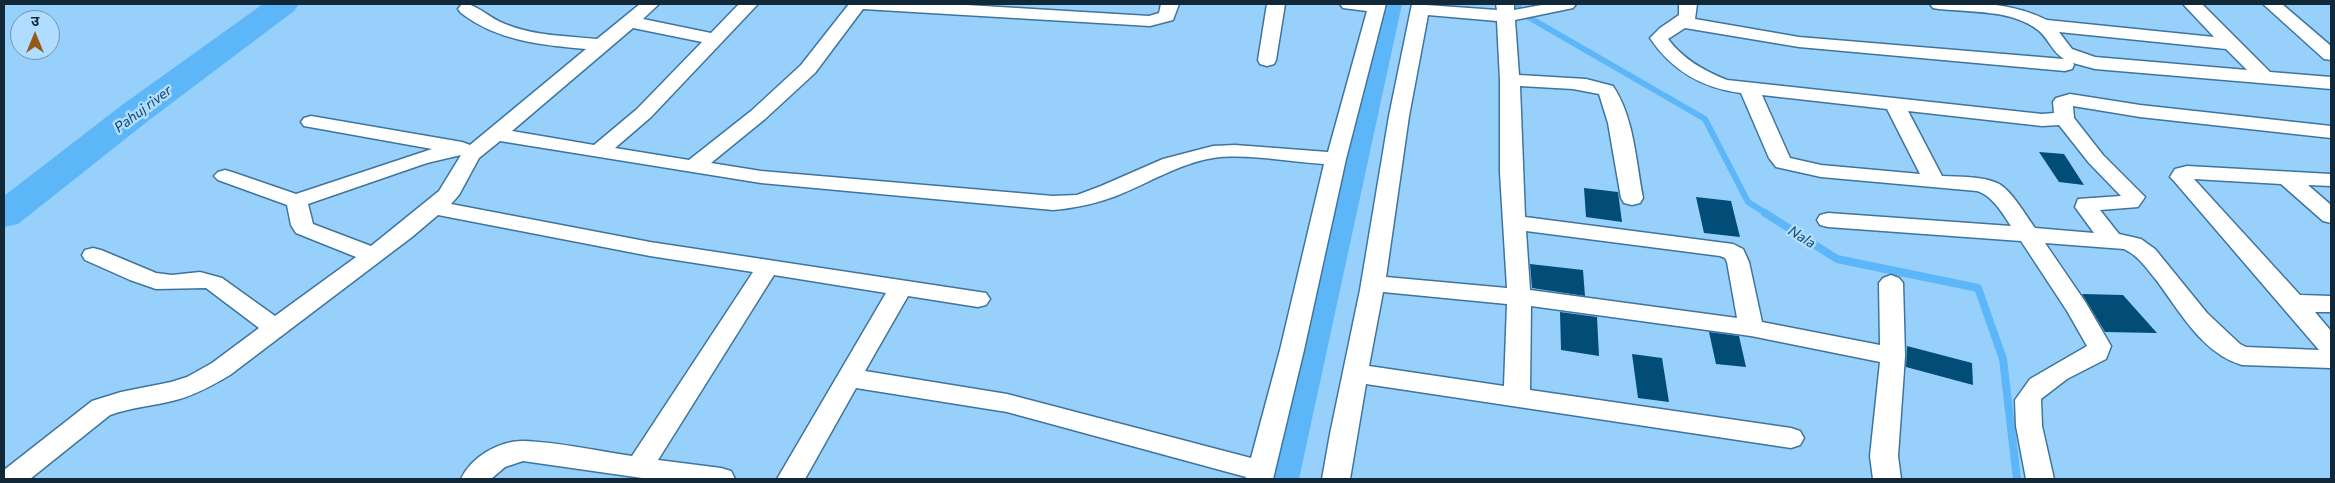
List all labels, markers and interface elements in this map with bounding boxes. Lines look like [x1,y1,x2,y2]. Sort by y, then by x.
north arrow [10,10,60,60]
text: उ [31,12,39,29]
water label: Pahuj river [111,82,175,136]
water label: Nala [1785,222,1819,252]

